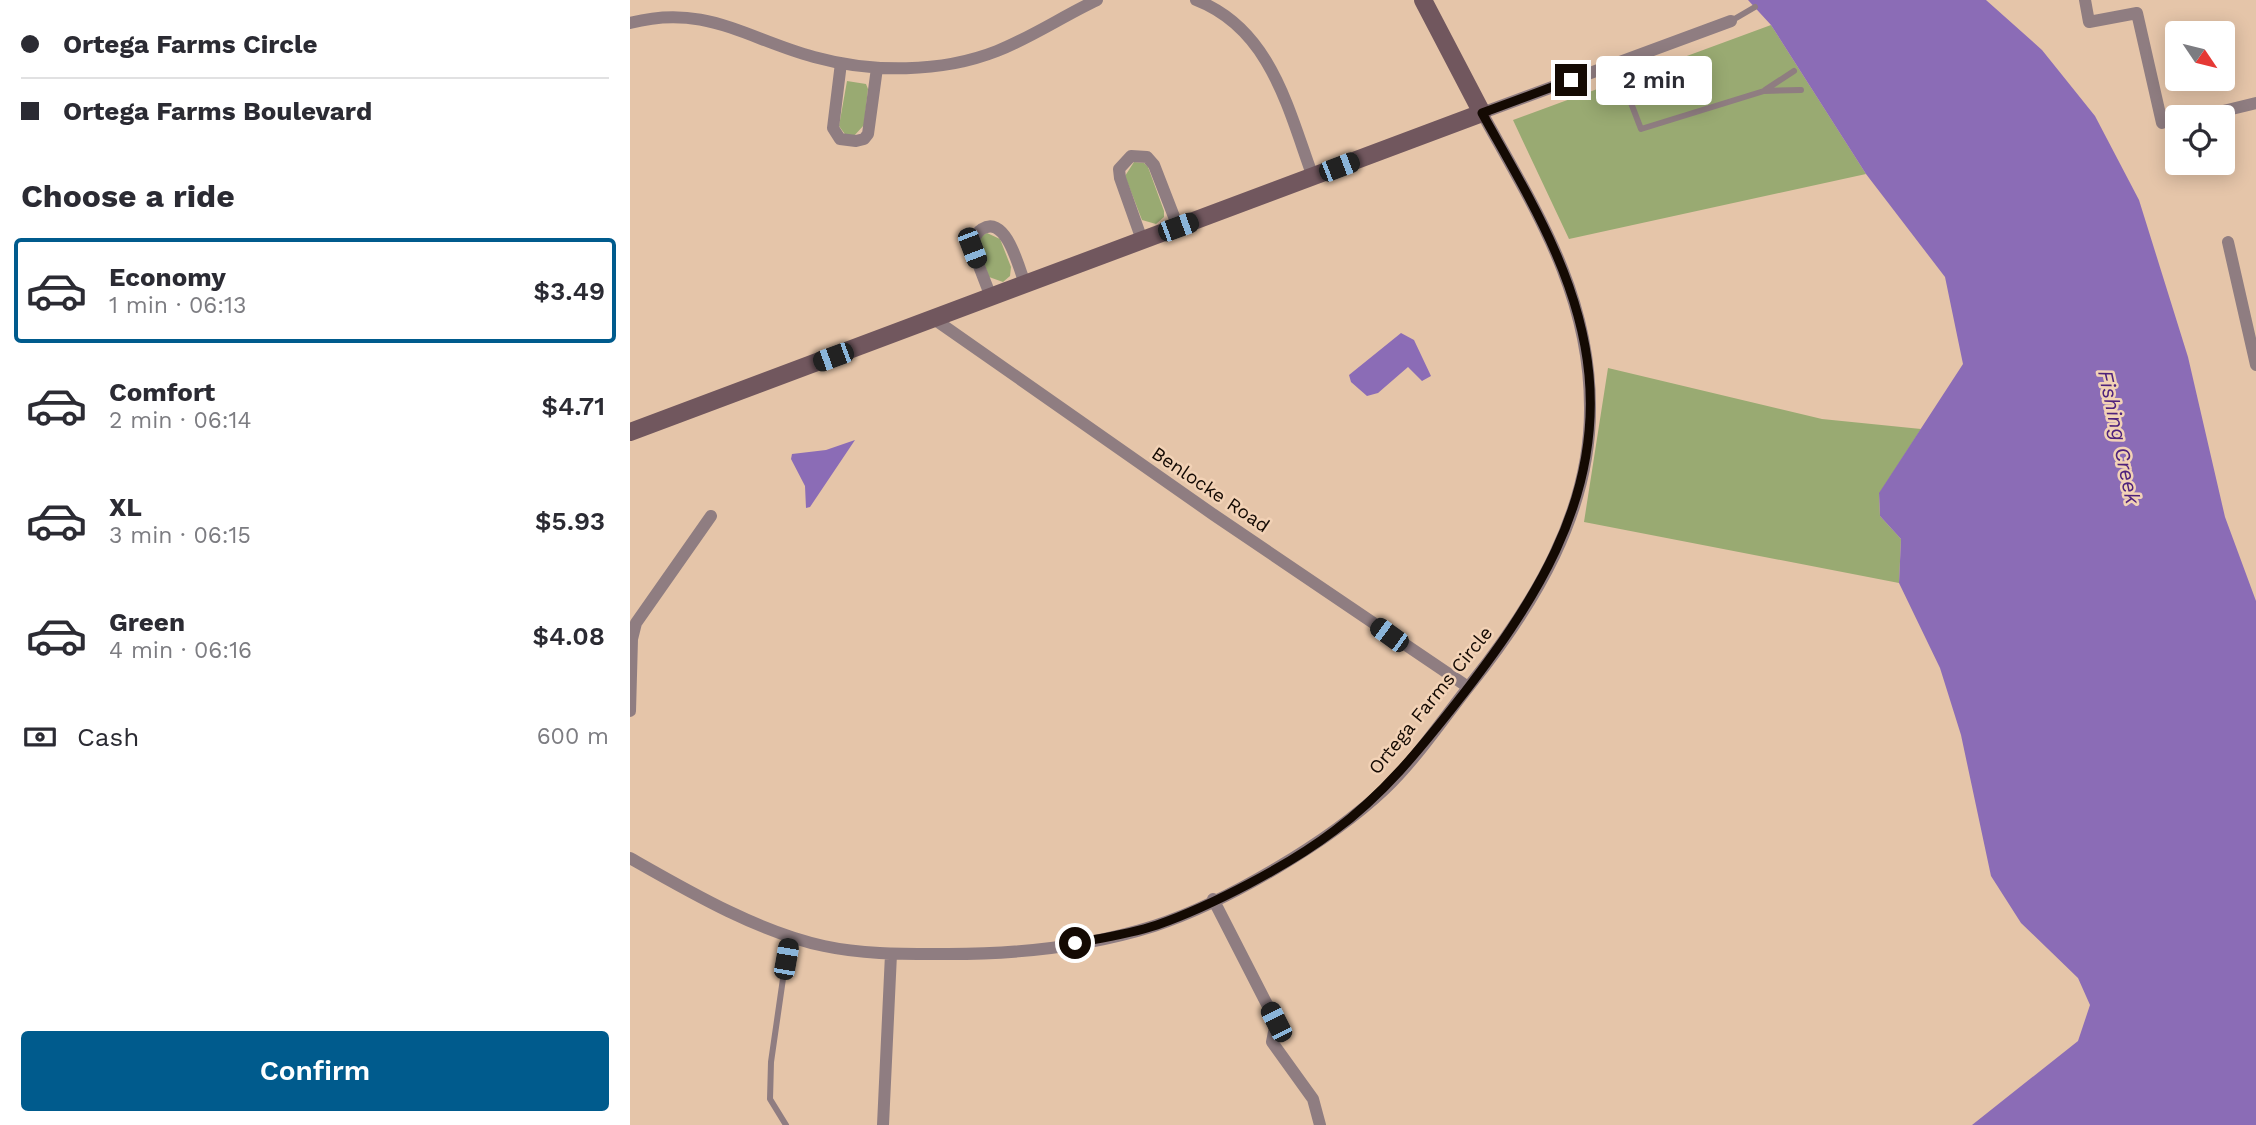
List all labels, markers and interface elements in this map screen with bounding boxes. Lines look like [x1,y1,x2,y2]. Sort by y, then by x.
north arrow [2165,21,2235,91]
map controls [2165,21,2235,175]
text: Ortega Farms Circle [63,29,318,59]
callout: 2 min [1595,56,1711,104]
route end [1555,64,1587,96]
text: 2 min [1622,67,1686,94]
text: Ortega Farms Boulevard [63,96,372,126]
button: locate [2165,105,2235,175]
car [1316,150,1363,184]
text: Choose a ride [21,177,235,215]
car [1155,210,1202,244]
car [955,225,990,271]
icon: car [25,259,88,322]
text: Economy [109,262,226,292]
text: $3.49 [534,276,605,306]
text: 1 min · 06:13 [109,292,246,319]
car [810,340,857,374]
water label: Fishing Creek [2093,368,2146,507]
icon: car [25,374,88,437]
text: Comfort [109,377,215,407]
text: $4.71 [541,391,605,421]
text: 2 min · 06:14 [109,407,252,434]
street label: Benlocke Road [1147,442,1274,537]
icon: car [25,489,88,552]
text: XL [109,492,142,522]
text: $5.93 [535,506,605,536]
text: 3 min · 06:15 [109,522,251,549]
icon: car [25,604,88,667]
text: Green [109,607,185,637]
car [1366,614,1413,656]
text: $4.08 [533,621,605,651]
street label: Ortega Farms Circle [1364,622,1497,779]
text: 4 min · 06:16 [109,637,252,664]
icon: cash [21,718,59,756]
text: Cash [77,722,139,752]
text: 600 m [537,723,609,750]
route start [1059,927,1091,959]
car [773,936,800,982]
car [1258,999,1295,1045]
button: Confirm [21,1031,609,1111]

